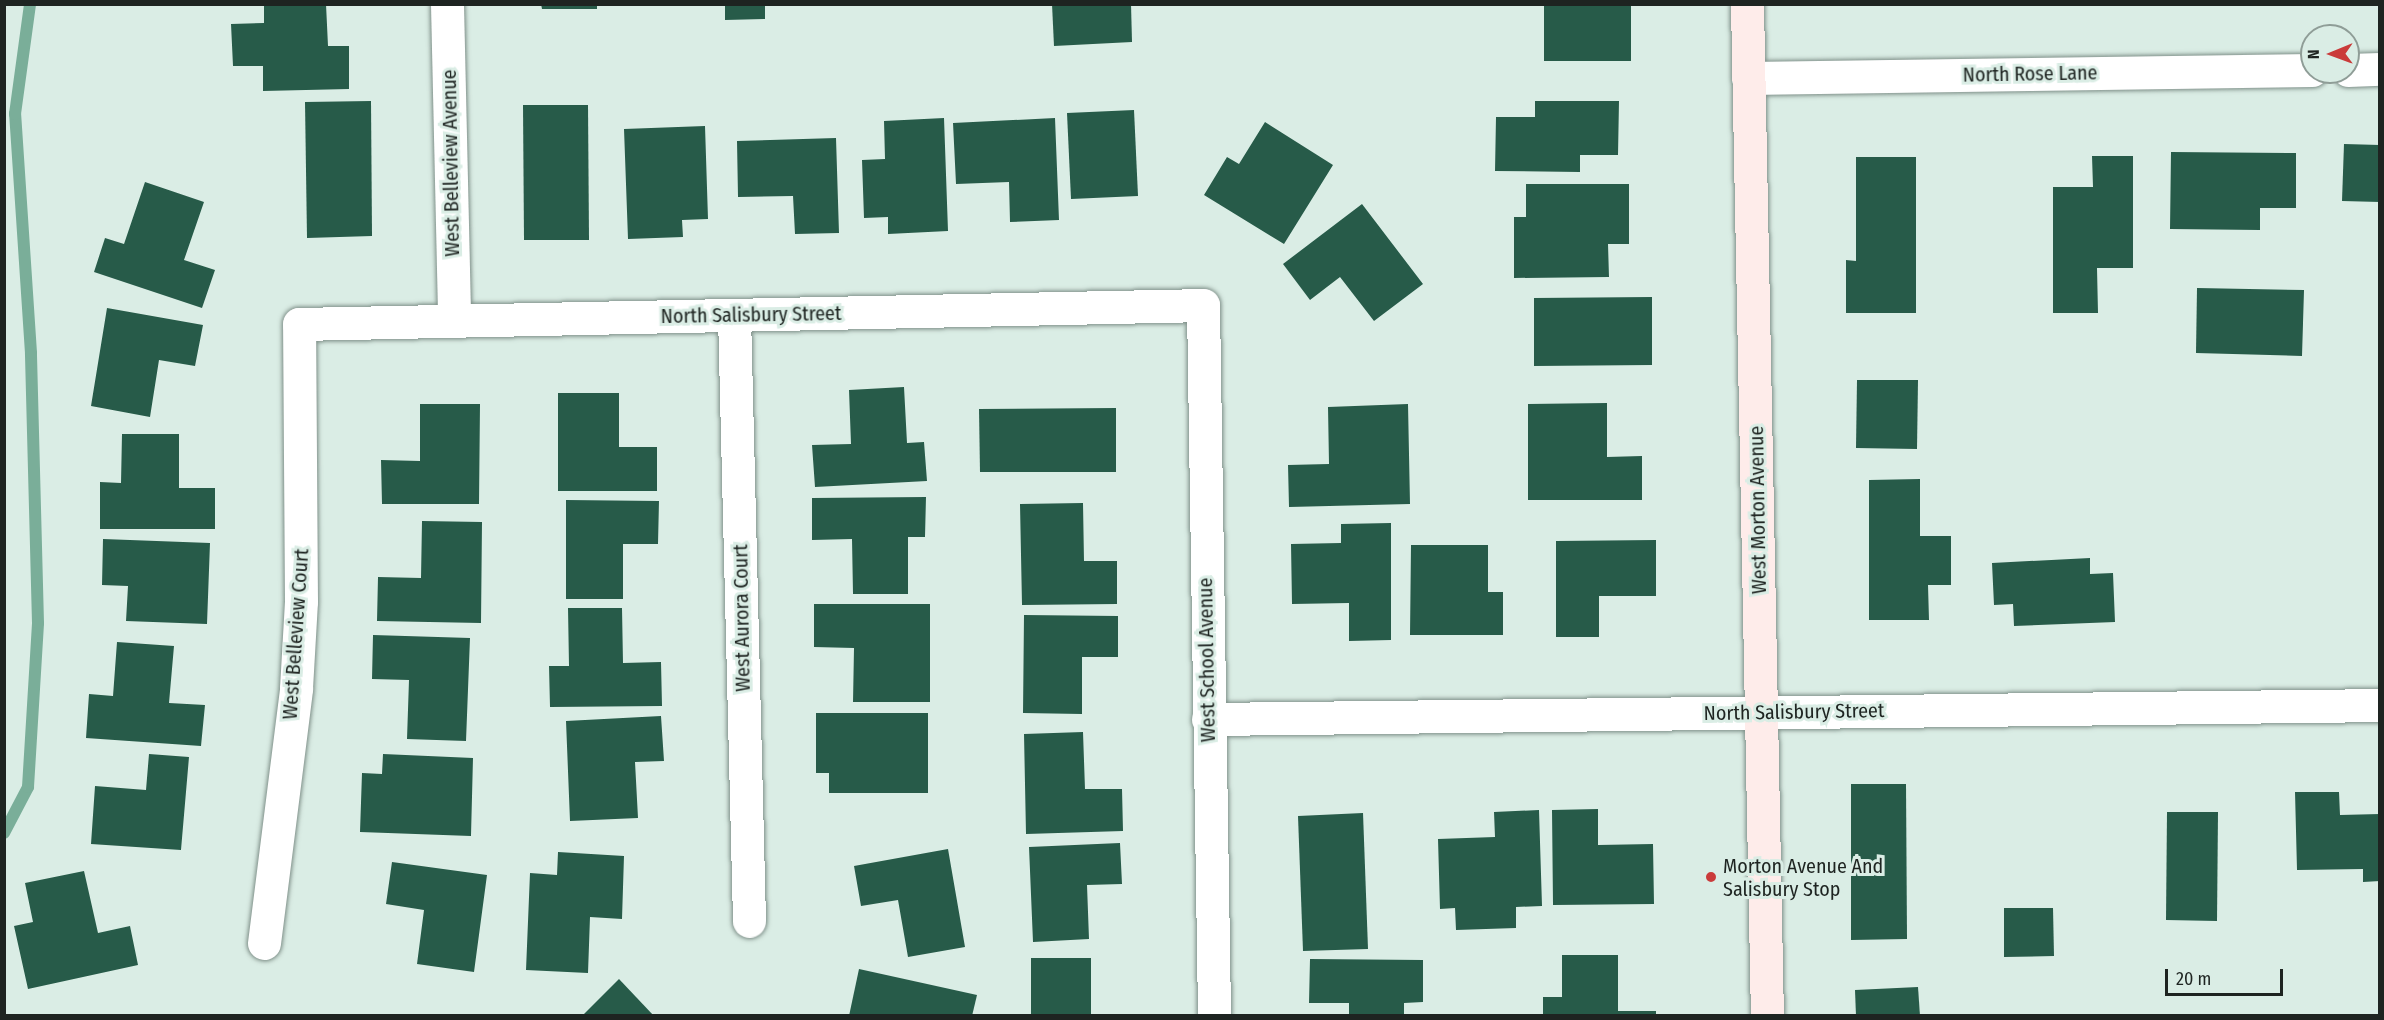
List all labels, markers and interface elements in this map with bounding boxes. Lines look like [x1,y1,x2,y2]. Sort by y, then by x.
north arrow [2300,24,2360,84]
text: N [2304,49,2323,59]
street label: North Rose Lane [1963,61,2097,87]
street label: West Belleview Avenue [437,69,465,257]
street label: North Salisbury Street [660,301,842,329]
street label: West Morton Avenue [1745,426,1771,594]
street label: West Aurora Court [729,544,755,692]
street label: West Belleview Court [278,548,314,720]
street label: West School Avenue [1194,578,1220,742]
street label: North Salisbury Street [1703,698,1885,726]
place label: Morton Avenue And Salisbury Stop [1723,854,1883,901]
marker: Morton Avenue And Salisbury Stop [1704,870,1718,884]
scale bar [2168,957,2286,995]
text: 20 m [2176,968,2211,990]

